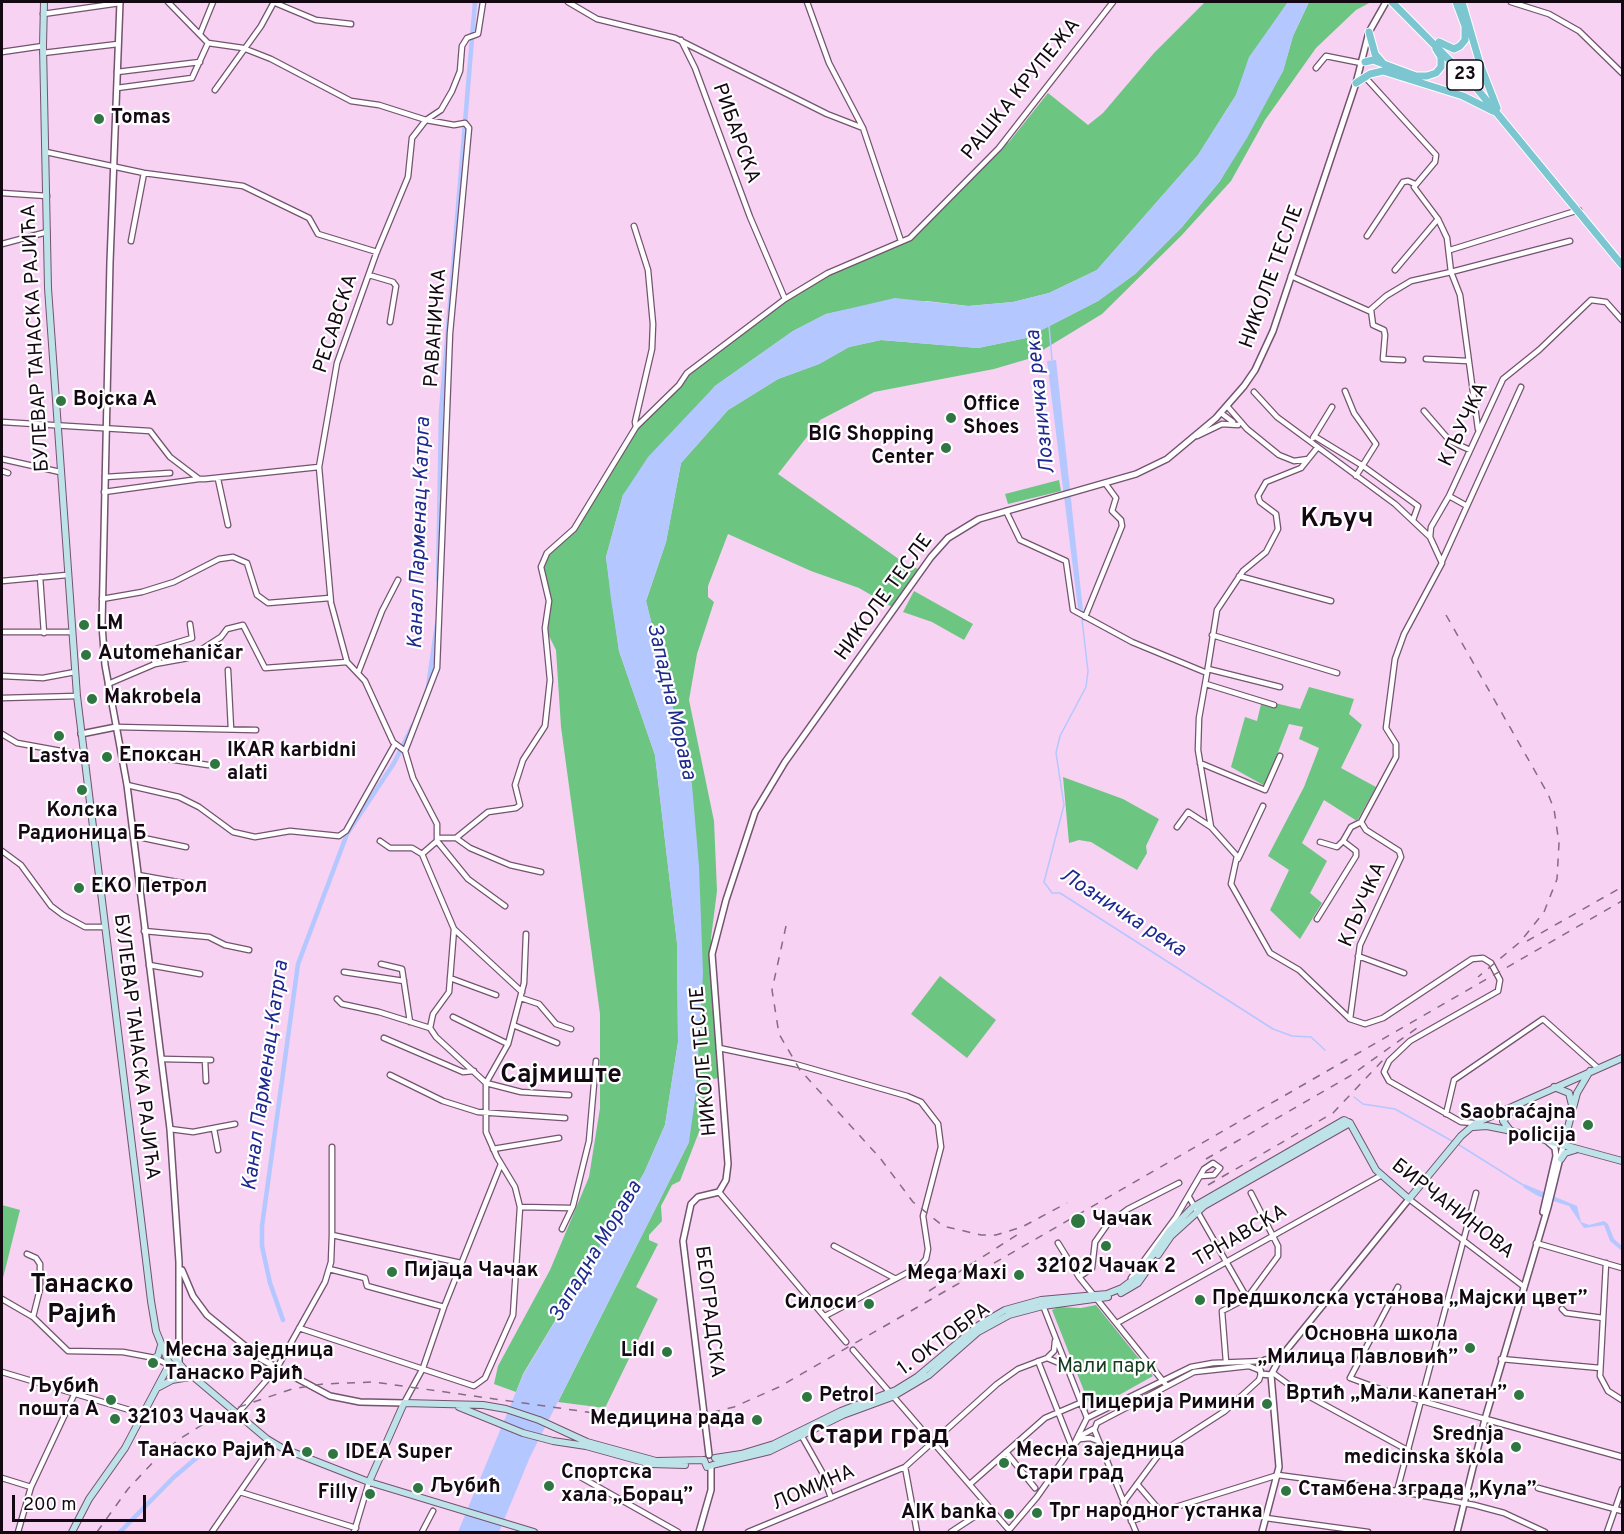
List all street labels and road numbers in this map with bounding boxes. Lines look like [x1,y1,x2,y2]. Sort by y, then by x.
street label: РАШКА КРУПЕЖА [958,14,1086,166]
road number: 23 [1447,60,1483,90]
street label: РИБАРСКА [706,81,764,187]
street label: НИКОЛЕ ТЕСЛЕ [1236,202,1310,352]
street label: БУЛЕВАР ТАНАСКА РАЈИЋА [18,204,56,472]
street label: РАВАНИЧКА [421,268,453,388]
street label: РЕСАВСКА [310,271,364,377]
street label: КЉУЧКА [1435,379,1495,471]
street label: НИКОЛЕ ТЕСЛЕ [831,530,939,666]
street label: КЉУЧКА [1335,859,1393,951]
street label: БУЛЕВАР ТАНАСКА РАЈИЋА [107,912,163,1182]
street label: НИКОЛЕ ТЕСЛЕ [686,985,724,1137]
street label: БИРЧАНИНОВА [1386,1155,1518,1265]
street label: ТРНАВСКА [1190,1201,1292,1273]
street label: БЕОГРАДСКА [688,1245,728,1379]
street label: 1. ОКТОБРА [894,1298,996,1382]
street label: ЛОМИНА [769,1461,859,1517]

